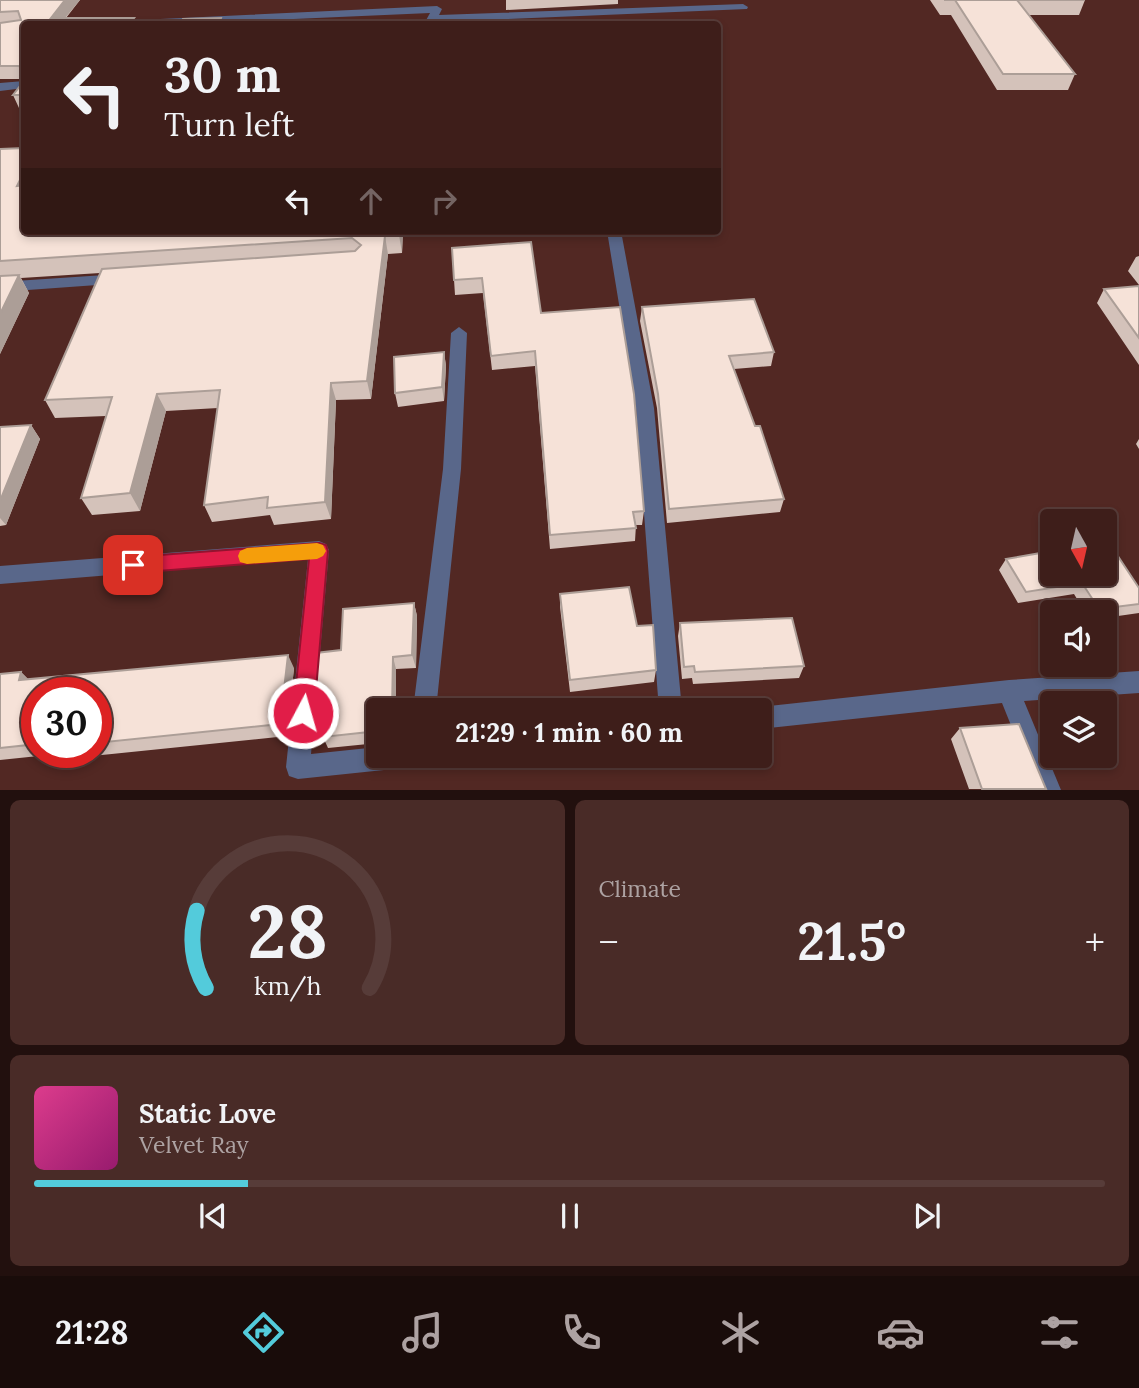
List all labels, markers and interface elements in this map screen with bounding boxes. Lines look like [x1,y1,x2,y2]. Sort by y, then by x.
text: 30 m [164,43,281,105]
icon: left [49,49,140,140]
text: Turn left [164,104,294,145]
icon: left [279,182,317,220]
icon: ahead [352,182,390,220]
icon: right [425,182,463,220]
north arrow [1040,509,1116,586]
map controls [1040,509,1117,768]
pin [103,535,163,595]
icon: arrive [114,546,152,584]
button: sound [1040,600,1117,677]
position arrow [266,676,340,750]
speed limit sign: 30 [21,677,112,768]
button: layers [1040,691,1117,768]
text: 21:29 · 1 min · 60 m [455,716,683,749]
text: Climate [599,874,681,903]
text: 28 [247,886,327,979]
text: 21.5° [797,908,906,974]
text: − [599,918,619,966]
text: + [1085,918,1105,966]
text: km/h [253,970,321,1002]
text: Static Love [139,1097,276,1130]
text: Velvet Ray [139,1130,249,1159]
icon: previous [194,1197,232,1235]
icon: pause [551,1197,589,1235]
icon: next [908,1197,946,1235]
icon: directions [239,1308,288,1357]
icon: music [398,1308,447,1357]
icon: phone [557,1308,606,1357]
icon: climate [716,1308,765,1357]
icon: car [876,1308,925,1357]
icon: filters [1035,1308,1084,1357]
text: 21:28 [55,1312,129,1353]

